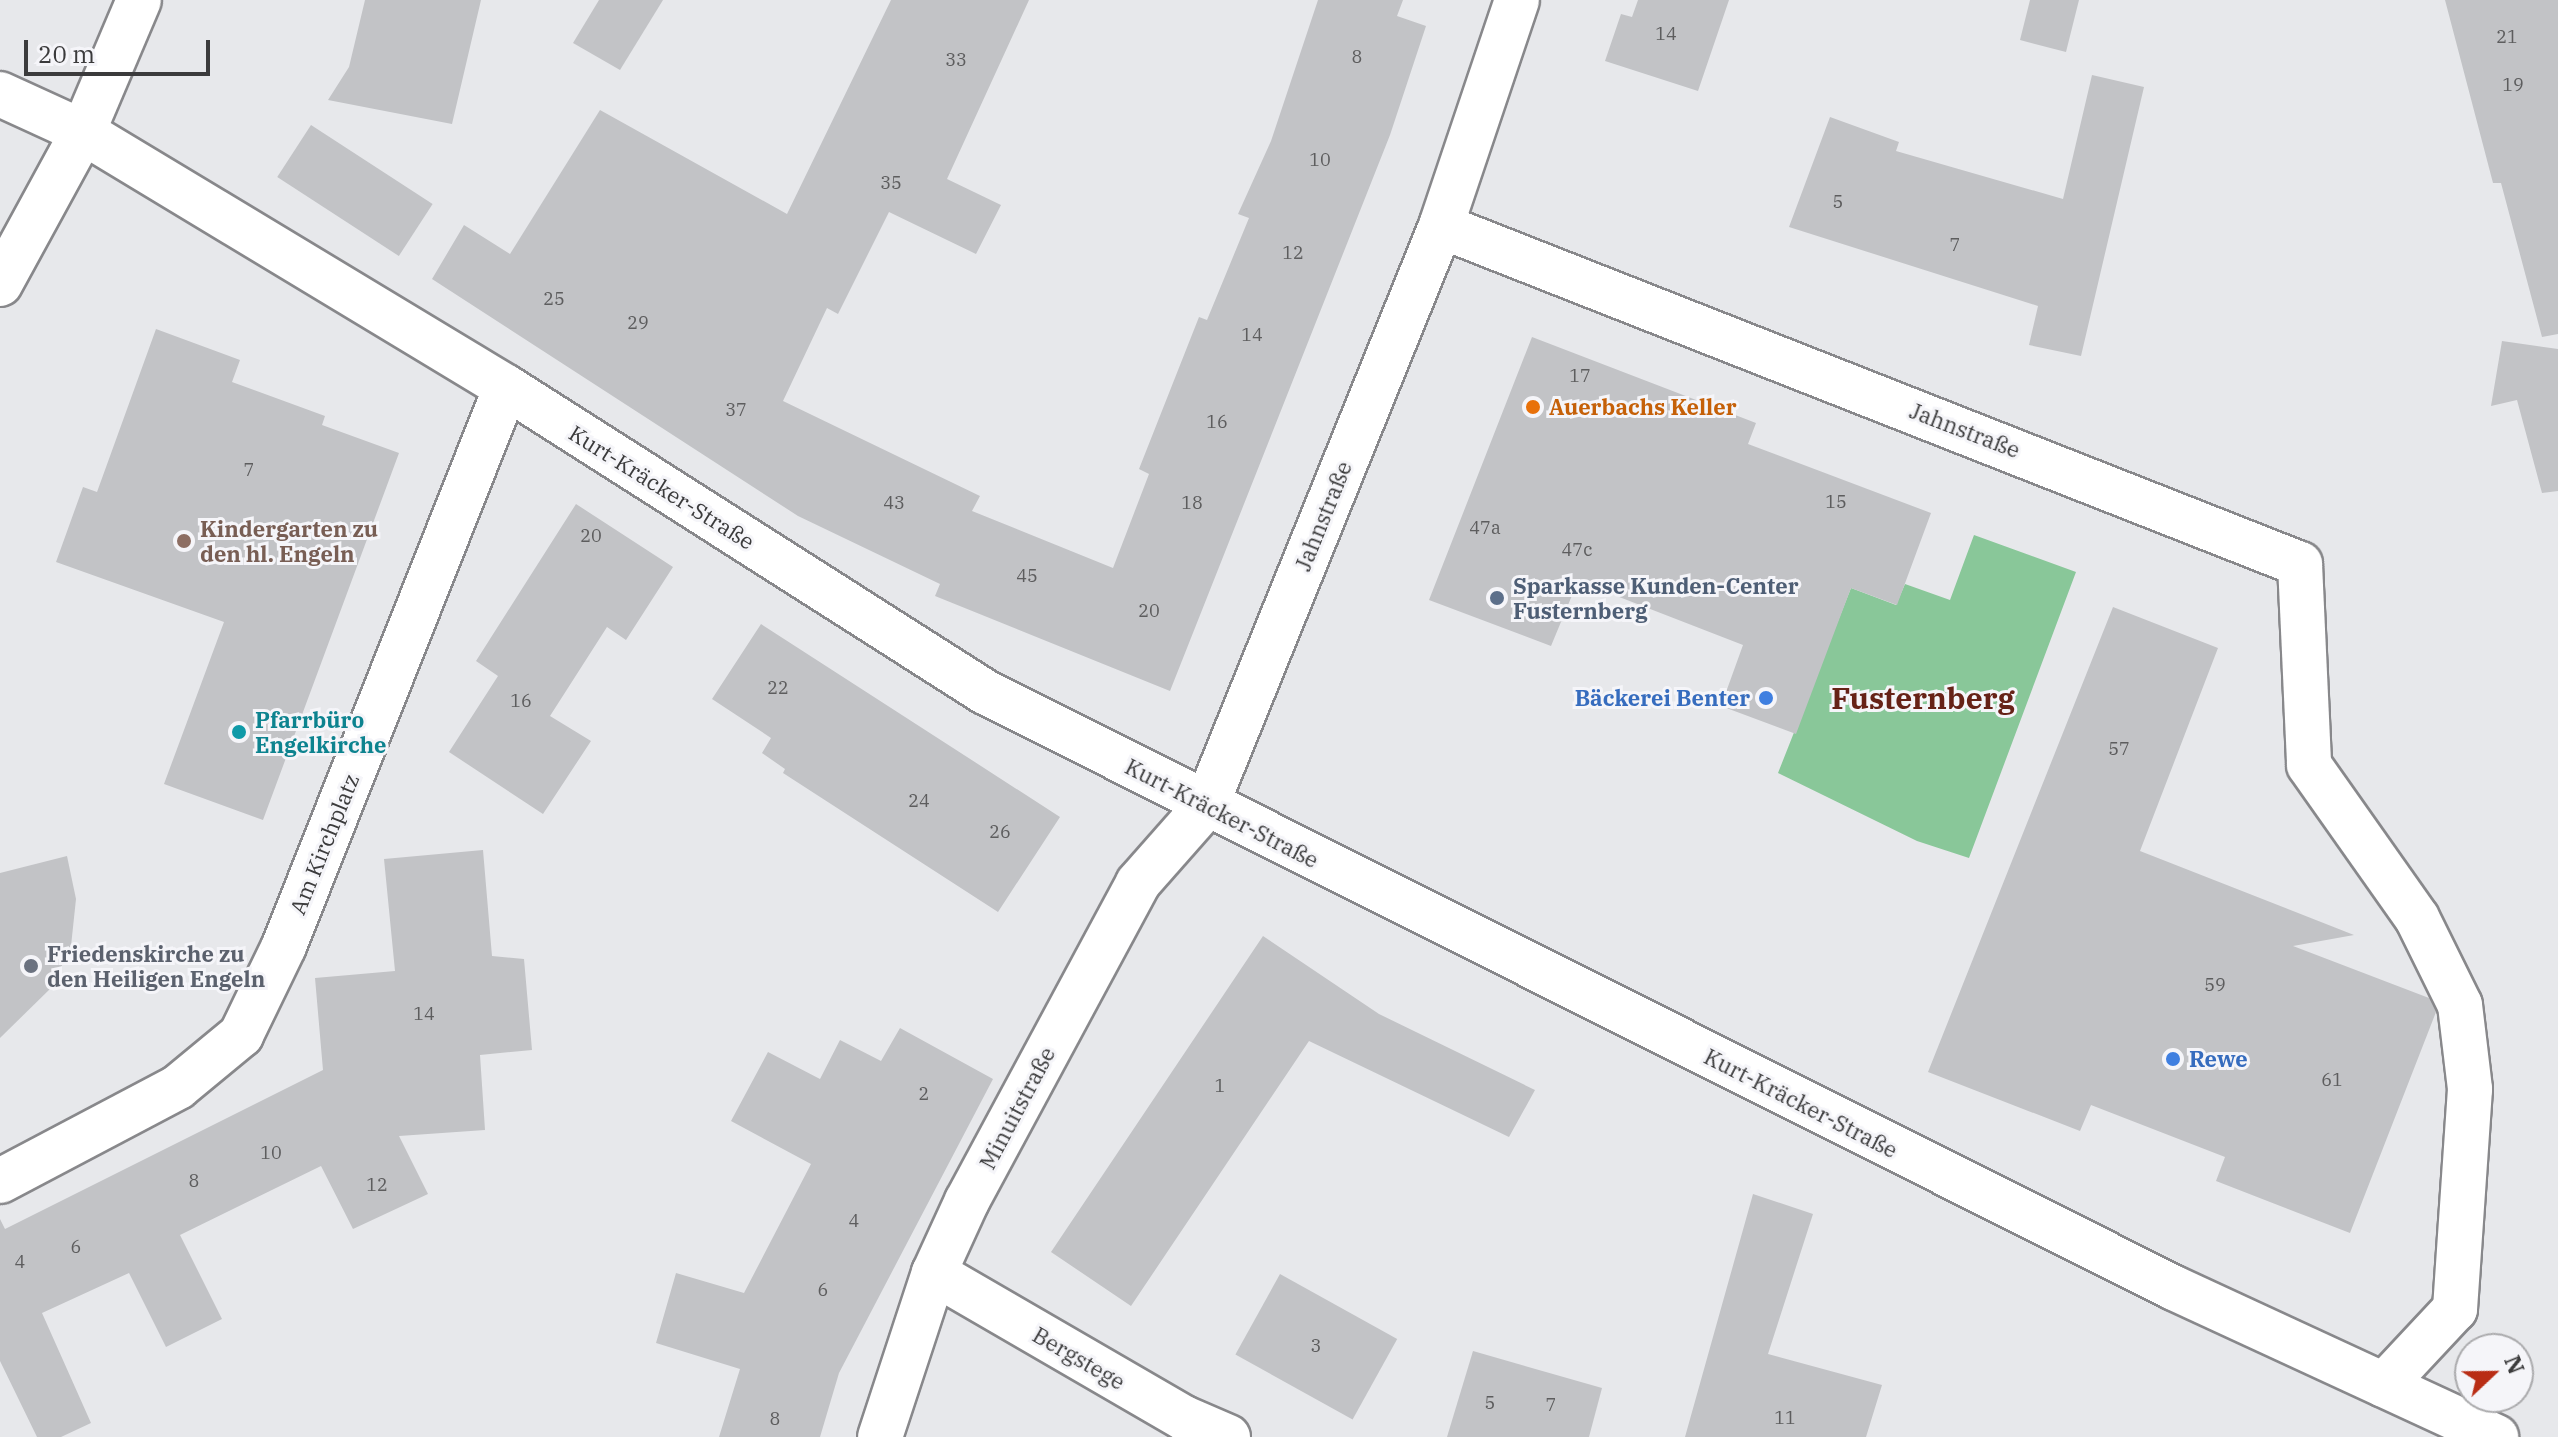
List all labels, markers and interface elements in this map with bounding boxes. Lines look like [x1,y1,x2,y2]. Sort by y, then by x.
house number: 14 [1655,23,1677,45]
scale bar [28,24,214,74]
house number: 21 [2496,26,2518,48]
text: 20 m [38,38,95,70]
house number: 8 [1352,46,1362,68]
house number: 33 [945,49,967,71]
house number: 19 [2502,74,2524,96]
house number: 10 [1309,149,1331,171]
house number: 35 [880,172,902,194]
house number: 5 [1833,191,1843,213]
house number: 7 [1950,234,1960,256]
house number: 12 [1282,242,1304,264]
house number: 25 [543,288,565,310]
house number: 29 [627,312,649,334]
house number: 14 [1241,324,1263,346]
house number: 17 [1569,365,1591,387]
place label: Auerbachs Keller [1549,394,1737,420]
street label: Jahnstraße [1906,397,2024,463]
marker: Auerbachs Keller [1524,398,1542,416]
house number: 37 [725,399,747,421]
house number: 16 [1206,411,1228,433]
street label: Kurt-Kräcker-Straße [565,419,759,555]
street label: Jahnstraße [1289,457,1357,575]
house number: 7 [244,459,254,481]
house number: 15 [1825,491,1847,513]
house number: 43 [883,492,905,514]
house number: 18 [1181,492,1203,514]
place label: Kindergarten zu den hl. Engeln [200,515,378,566]
house number: 47a [1469,517,1501,539]
house number: 20 [580,525,602,547]
marker: Kindergarten zu den hl. Engeln [175,532,193,550]
house number: 47c [1562,539,1592,561]
house number: 45 [1016,565,1038,587]
place label: Sparkasse Kunden-Center Fusternberg [1513,572,1798,624]
marker: Sparkasse Kunden-Center Fusternberg [1488,589,1506,607]
house number: 20 [1138,600,1160,622]
house number: 22 [767,677,789,699]
district label: Fusternberg [1831,680,2015,716]
place label: Bäckerei Benter [1575,685,1750,711]
marker: Bäckerei Benter [1757,689,1775,707]
house number: 16 [510,690,532,712]
place label: Pfarrbüro Engelkirche [255,706,386,758]
marker: Pfarrbüro Engelkirche [230,723,248,741]
house number: 57 [2108,738,2130,760]
street label: Kurt-Kräcker-Straße [1121,753,1323,873]
street label: Am Kirchplatz [284,770,364,918]
house number: 24 [908,790,930,812]
house number: 26 [989,821,1011,843]
place label: Friedenskirche zu den Heiligen Engeln [47,940,265,992]
marker: Friedenskirche zu den Heiligen Engeln [22,957,40,975]
house number: 59 [2204,974,2226,996]
house number: 14 [413,1003,435,1025]
street label: Minuitstraße [974,1042,1060,1174]
street label: Kurt-Kräcker-Straße [1700,1043,1902,1163]
place label: Rewe [2189,1046,2248,1072]
marker: Rewe [2164,1050,2182,1068]
house number: 61 [2321,1069,2343,1091]
house number: 1 [1215,1075,1225,1097]
house number: 2 [919,1083,929,1105]
house number: 10 [260,1142,282,1164]
house number: 8 [189,1170,199,1192]
house number: 12 [366,1174,388,1196]
house number: 4 [849,1210,859,1232]
house number: 6 [71,1236,81,1258]
house number: 4 [15,1251,25,1273]
house number: 6 [818,1279,828,1301]
street label: Bergstege [1028,1321,1130,1395]
north arrow [2454,1333,2534,1413]
house number: 3 [1311,1335,1321,1357]
text: N [2498,1351,2532,1378]
house number: 5 [1485,1392,1495,1414]
house number: 7 [1546,1394,1556,1416]
house number: 11 [1774,1407,1796,1429]
house number: 8 [770,1408,780,1430]

